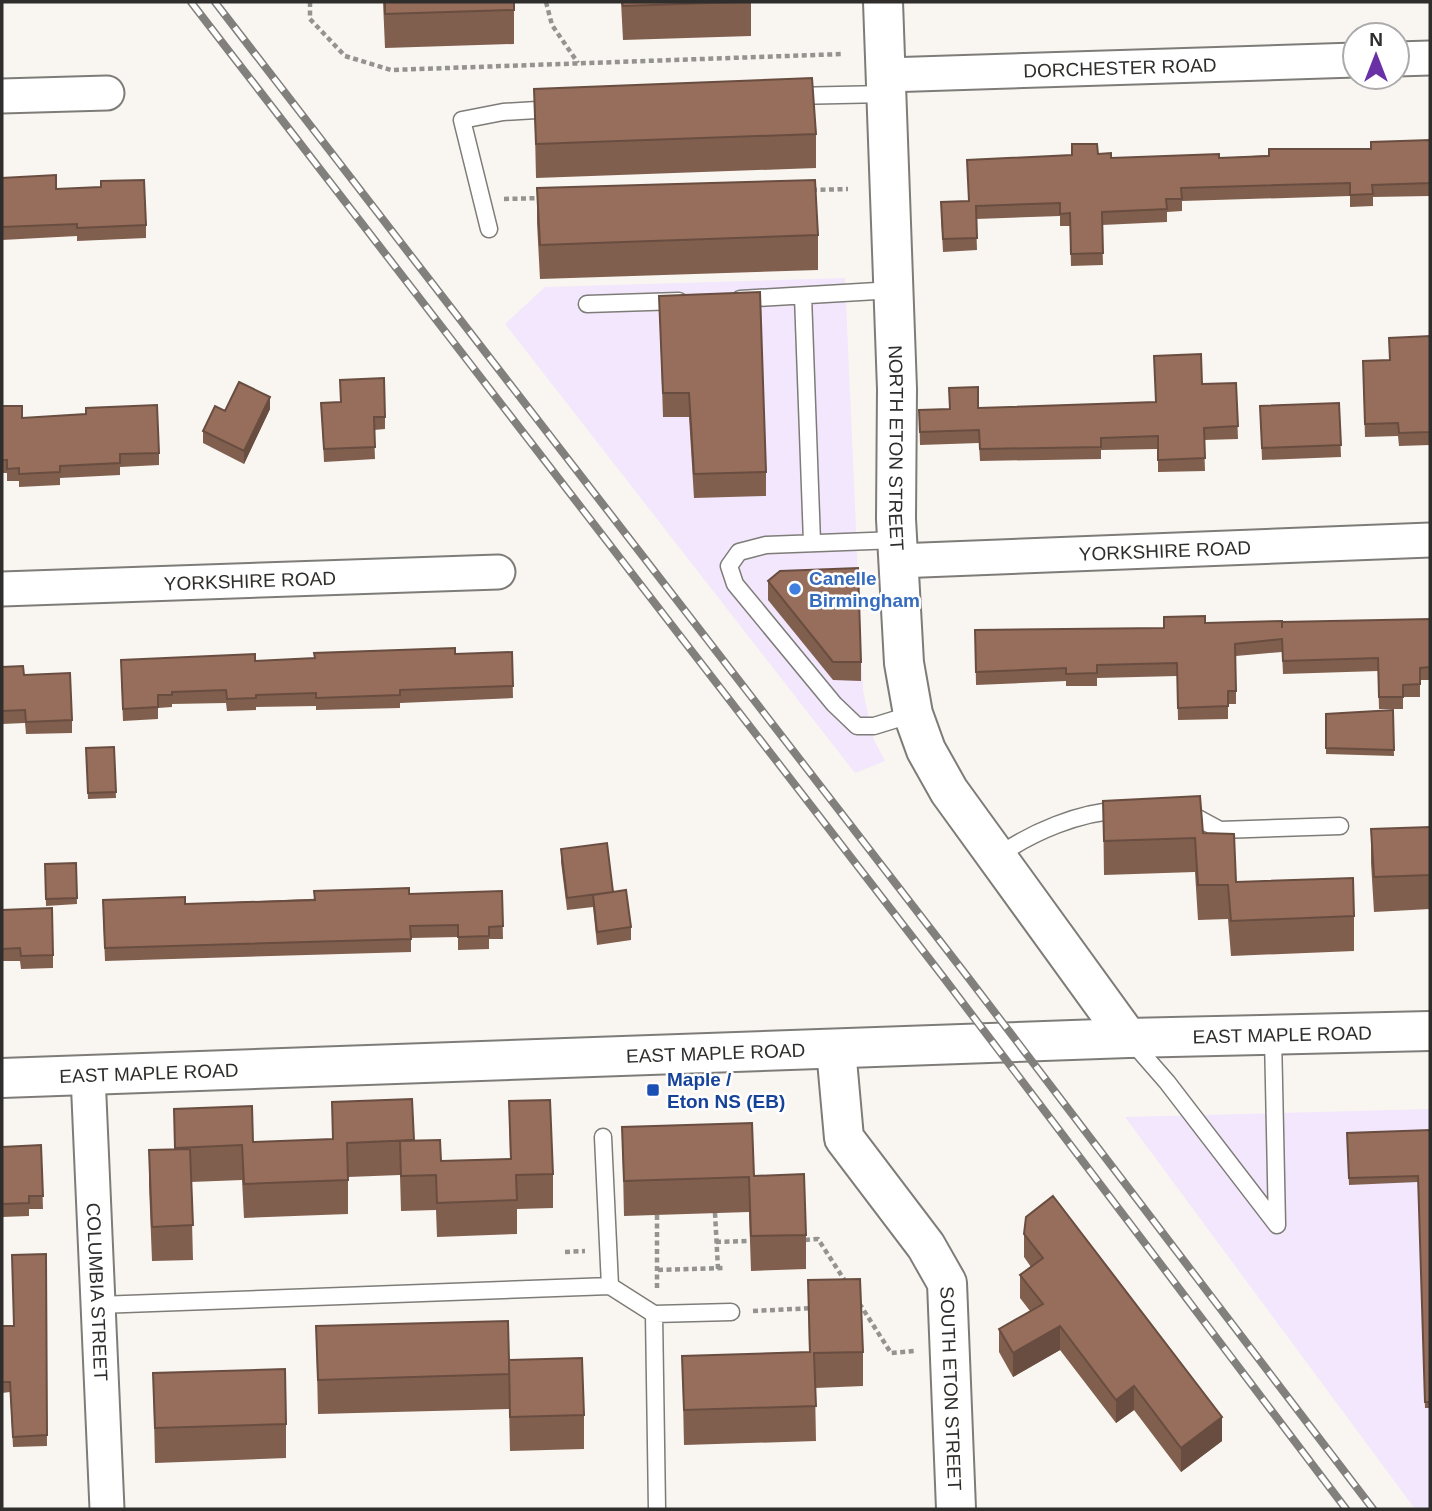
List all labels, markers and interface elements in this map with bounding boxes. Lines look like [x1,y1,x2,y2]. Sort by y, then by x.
north arrow [1341,21,1411,91]
text: N [1369,29,1383,50]
street label: DORCHESTER ROAD [1023,54,1217,82]
street label: NORTH ETON STREET [884,345,908,551]
street label: YORKSHIRE ROAD [1078,537,1251,565]
street label: YORKSHIRE ROAD [163,568,336,594]
place label: Canelle Birmingham [809,568,920,611]
marker: Canelle Birmingham [787,581,803,597]
street label: EAST MAPLE ROAD [1192,1022,1372,1047]
street label: EAST MAPLE ROAD [626,1039,806,1067]
street label: EAST MAPLE ROAD [59,1060,239,1087]
place label: Maple / Eton NS (EB) [667,1069,785,1112]
marker: Maple / Eton NS (EB) [645,1082,661,1098]
street label: COLUMBIA STREET [83,1202,111,1382]
street label: SOUTH ETON STREET [936,1286,965,1491]

